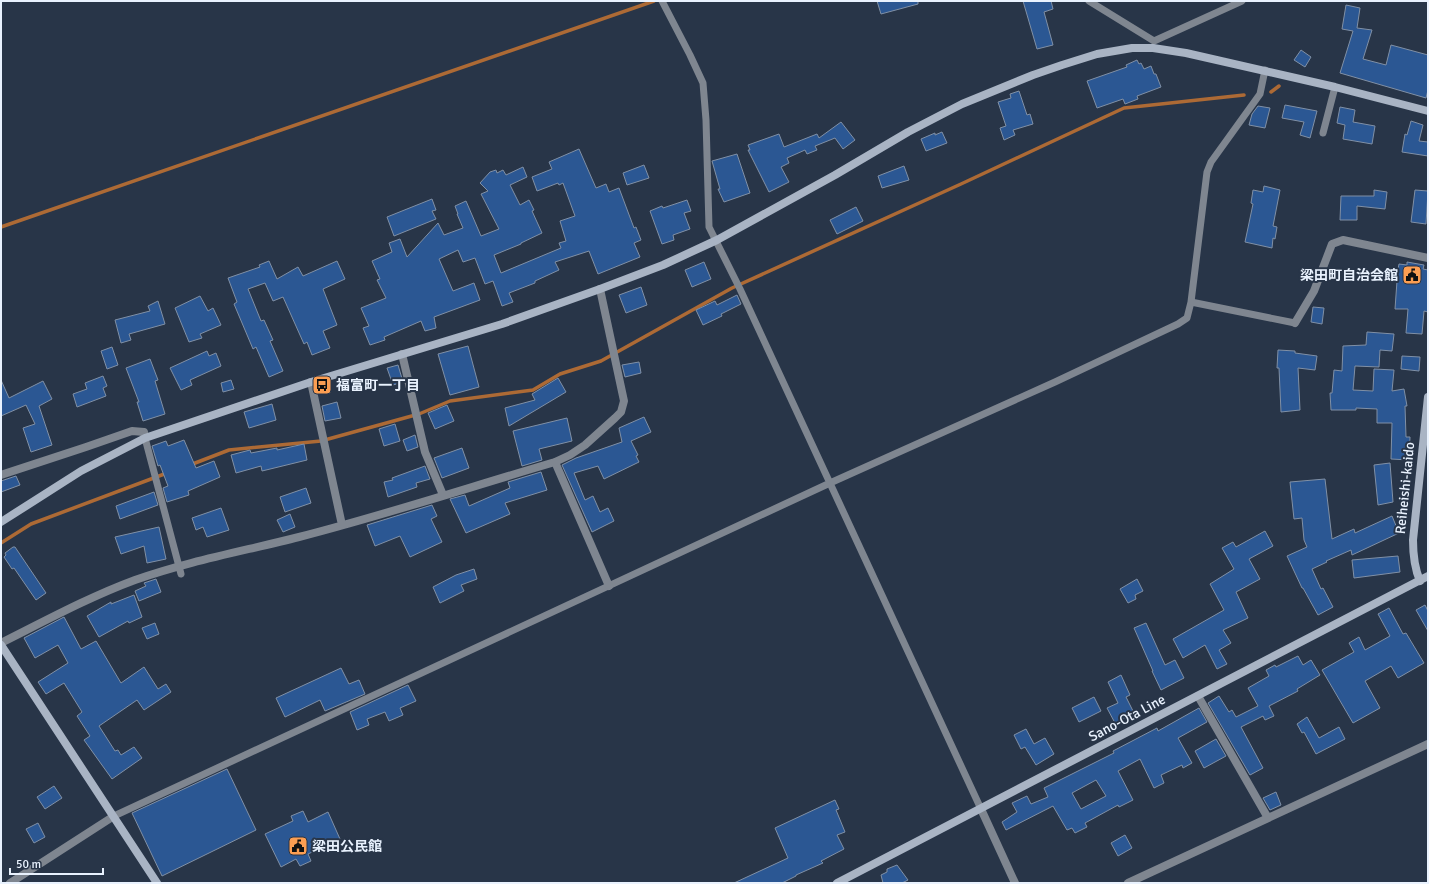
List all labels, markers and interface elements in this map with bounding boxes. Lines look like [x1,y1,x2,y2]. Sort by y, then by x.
public building icon: 梁田町自治会館 [1401,264,1423,286]
place label: 梁田町自治会館 [1300,267,1398,284]
bus stop icon: 福富町一丁目 [311,374,333,396]
place label: 福富町一丁目 [336,377,420,394]
street label: Reiheishi-kaido [1392,441,1418,535]
street label: Sano-Ota Line [1086,691,1168,745]
public building icon: 梁田公民館 [287,835,309,857]
place label: 梁田公民館 [312,838,382,855]
scale bar [10,850,103,876]
text: 50 m [16,857,41,872]

